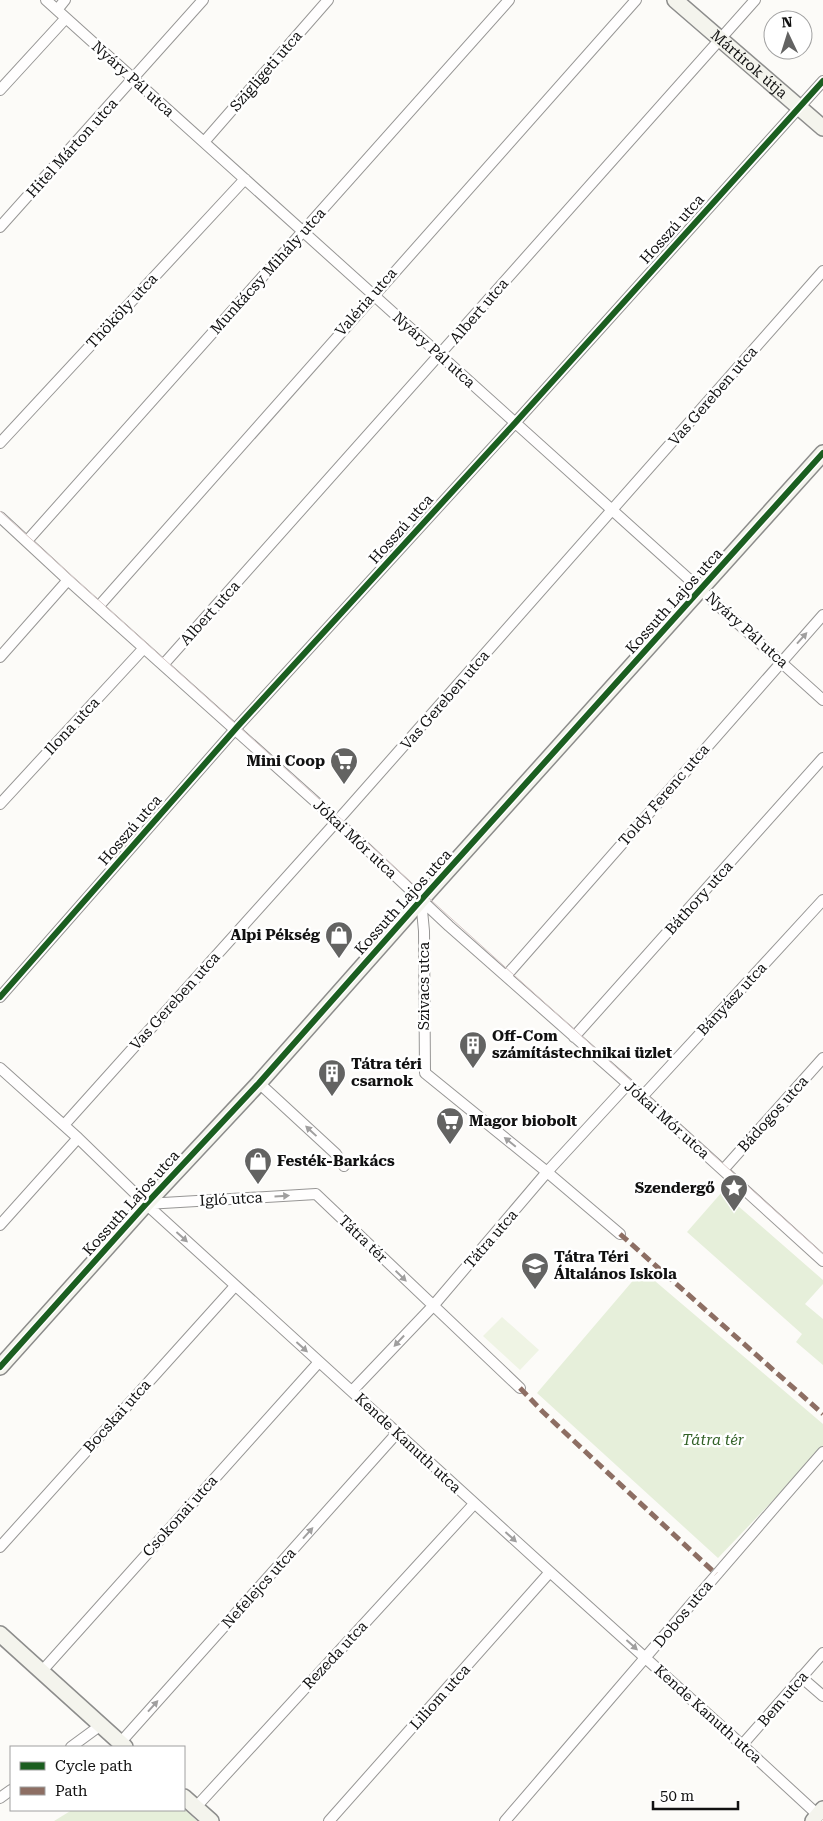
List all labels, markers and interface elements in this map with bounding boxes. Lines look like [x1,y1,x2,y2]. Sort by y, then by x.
north arrow [763,10,813,60]
text: N [781,14,793,30]
street label: Mártírok útja [707,26,791,102]
street label: Szigligeti utca [226,27,306,115]
street label: Nyáry Pál utca [88,37,178,121]
street label: Hitel Márton utca [23,95,121,201]
street label: Hosszú utca [636,191,708,267]
street label: Munkácsy Mihály utca [207,204,329,338]
street label: Valéria utca [331,264,401,340]
street label: Thököly utca [83,270,161,352]
street label: Albert utca [446,275,512,347]
street label: Nyáry Pál utca [389,308,479,392]
street label: Vas Gereben utca [665,343,761,449]
street label: Hosszú utca [365,491,437,567]
street label: Kossuth Lajos utca [622,544,726,658]
street label: Albert utca [176,577,244,649]
street label: Nyáry Pál utca [702,588,792,672]
one-way arrow [797,632,808,645]
street label: Vas Gereben utca [397,647,493,753]
street label: Ilona utca [41,693,103,759]
street label: Toldy Ferenc utca [615,740,713,850]
supermarket icon: Mini Coop [329,746,359,785]
place label: Mini Coop [247,752,325,770]
street label: Hosszú utca [95,791,165,869]
street label: Jókai Mór utca [309,796,401,882]
street label: Kossuth Lajos utca [351,845,455,959]
street label: Báthory utca [661,857,737,939]
shop icon: Alpi Pékség [324,920,354,959]
place label: Alpi Pékség [230,926,321,944]
street label: Szivacs utca [415,942,433,1030]
street label: Vas Gereben utca [126,948,224,1054]
street label: Bányász utca [694,959,770,1039]
place label: Off-Com számítástechnikai üzlet [492,1027,672,1062]
building icon: Off-Com számítástechnikai üzlet [458,1030,488,1069]
place label: Tátra téri csarnok [351,1055,422,1090]
building icon: Tátra téri csarnok [317,1058,347,1097]
street label: Bádogos utca [734,1072,812,1156]
street label: Jókai Mór utca [621,1077,713,1163]
supermarket icon: Magor biobolt [435,1106,465,1145]
place label: Magor biobolt [469,1112,577,1130]
one-way arrow [305,1125,317,1137]
one-way arrow [503,1136,516,1147]
street label: Kossuth Lajos utca [79,1146,183,1260]
shop icon: Festék-Barkács [243,1146,273,1185]
place label: Festék-Barkács [277,1152,395,1170]
place icon: Szendergő [719,1173,749,1212]
place label: Szendergő [635,1179,715,1197]
street label: Igló utca [199,1188,263,1210]
one-way arrow [274,1191,290,1199]
street label: Tátra utca [461,1206,521,1272]
street label: Tátra tér [335,1212,391,1266]
one-way arrow [175,1231,187,1243]
place label: Tátra Téri Általános Iskola [554,1248,677,1283]
school or university icon: Tátra Téri Általános Iskola [520,1251,550,1290]
one-way arrow [395,1270,407,1282]
one-way arrow [393,1335,405,1347]
one-way arrow [295,1341,308,1352]
street label: Bocskai utca [80,1376,154,1456]
street label: Kende Kanuth utca [351,1389,465,1497]
park label: Tátra tér [682,1431,745,1449]
street label: Csokonai utca [139,1472,221,1560]
one-way arrow [302,1527,313,1540]
one-way arrow [504,1531,516,1543]
street label: Nefelejcs utca [218,1544,300,1632]
street label: Dobos utca [650,1577,716,1651]
street label: Rezeda utca [299,1617,371,1693]
one-way arrow [625,1639,637,1651]
street label: Liliom utca [406,1661,474,1733]
street label: Kende Kanuth utca [651,1661,765,1767]
street label: Bem utca [754,1668,812,1730]
one-way arrow [147,1700,158,1713]
legend [10,1746,185,1811]
text: Cycle path [55,1757,133,1775]
scale bar [653,1778,738,1810]
text: Path [55,1782,88,1800]
text: 50 m [660,1787,695,1805]

